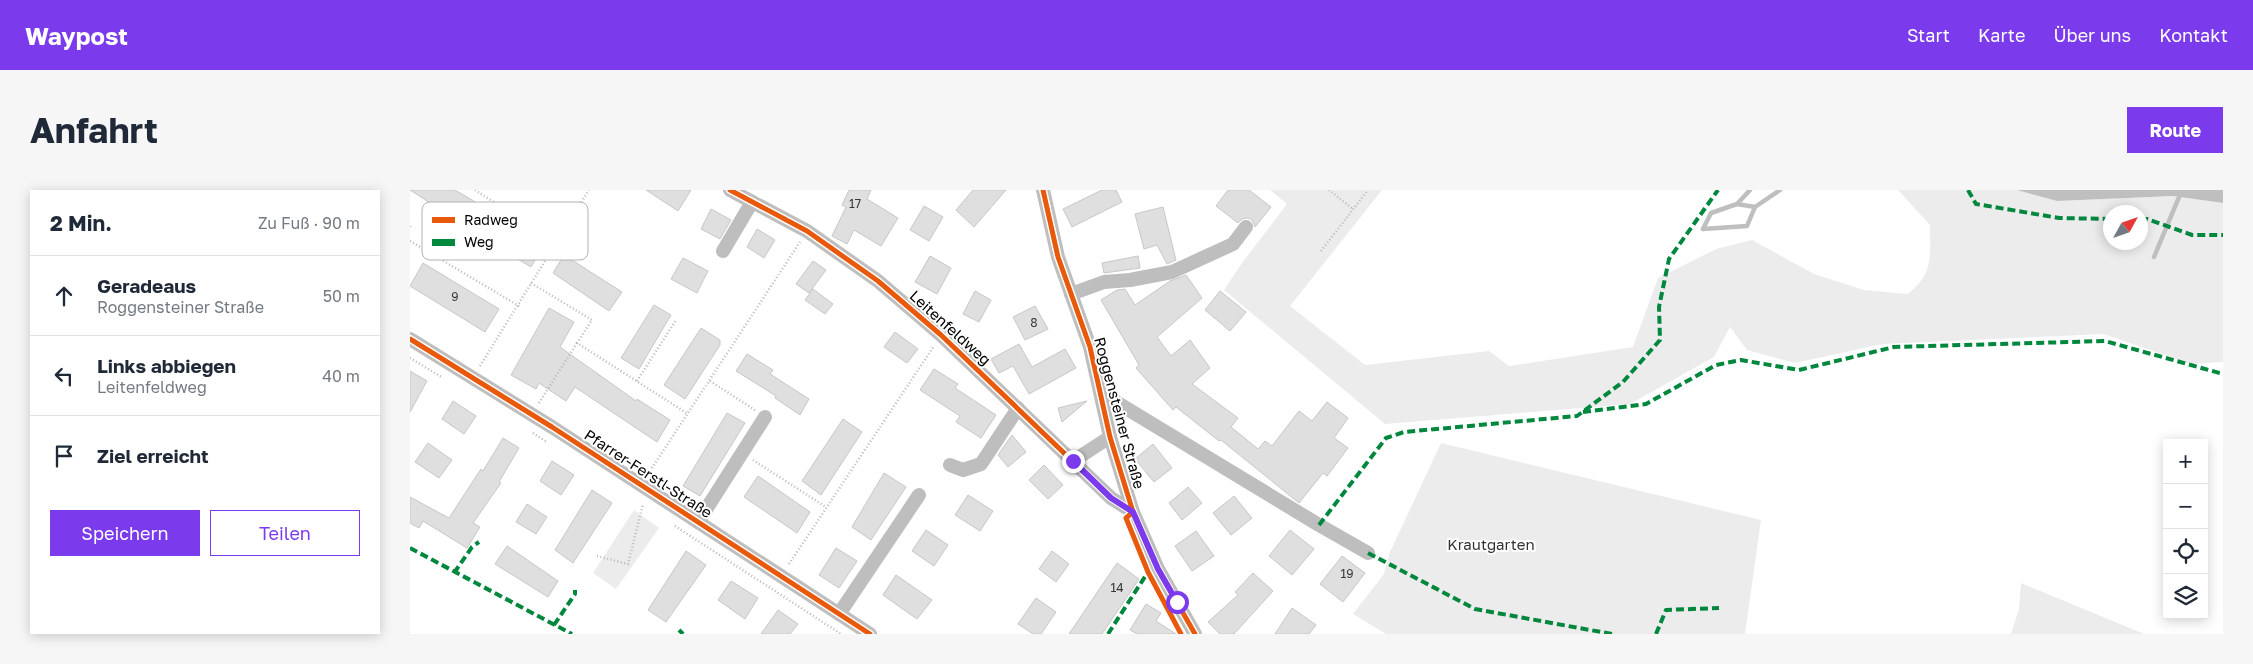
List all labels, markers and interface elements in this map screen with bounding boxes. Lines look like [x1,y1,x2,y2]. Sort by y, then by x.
text: Waypost [25,21,128,50]
text: Start [1907,24,1950,46]
text: Karte [1978,24,2025,46]
text: Über uns [2053,24,2131,46]
text: Kontakt [2159,24,2228,46]
button: Route [2127,107,2223,153]
text: Anfahrt [30,109,158,151]
house number: 17 [849,196,861,211]
legend [422,202,588,260]
north arrow [2103,205,2148,250]
text: 2 Min. [50,210,112,236]
text: Radweg [464,211,518,228]
text: Zu Fuß · 90 m [258,213,360,233]
text: Weg [464,233,494,250]
text: Geradeaus [97,274,196,297]
icon: ahead [50,282,78,310]
text: 50 m [323,286,360,306]
street label: Leitenfeldweg [906,286,995,368]
house number: 9 [451,289,459,304]
text: Roggensteiner Straße [97,297,264,317]
house number: 8 [1030,315,1038,330]
street label: Roggensteiner Straße [1091,335,1149,491]
text: Links abbiegen [97,354,236,377]
icon: left [50,362,78,390]
text: 40 m [322,366,360,386]
text: Leitenfeldweg [97,377,207,397]
street label: Pfarrer-Ferstl-Straße [581,425,716,521]
map controls [2163,439,2208,619]
button: + [2163,439,2208,484]
icon: arrive [50,442,78,470]
text: Ziel erreicht [97,444,209,467]
route end [1062,450,1085,473]
button: − [2163,484,2208,529]
button: Speichern [50,510,200,556]
button: Teilen [210,510,360,556]
button: locate [2163,529,2208,574]
park label: Krautgarten [1447,535,1535,553]
house number: 19 [1340,566,1354,581]
button: layers [2163,574,2208,619]
house number: 14 [1110,580,1124,595]
route start [1166,591,1189,614]

